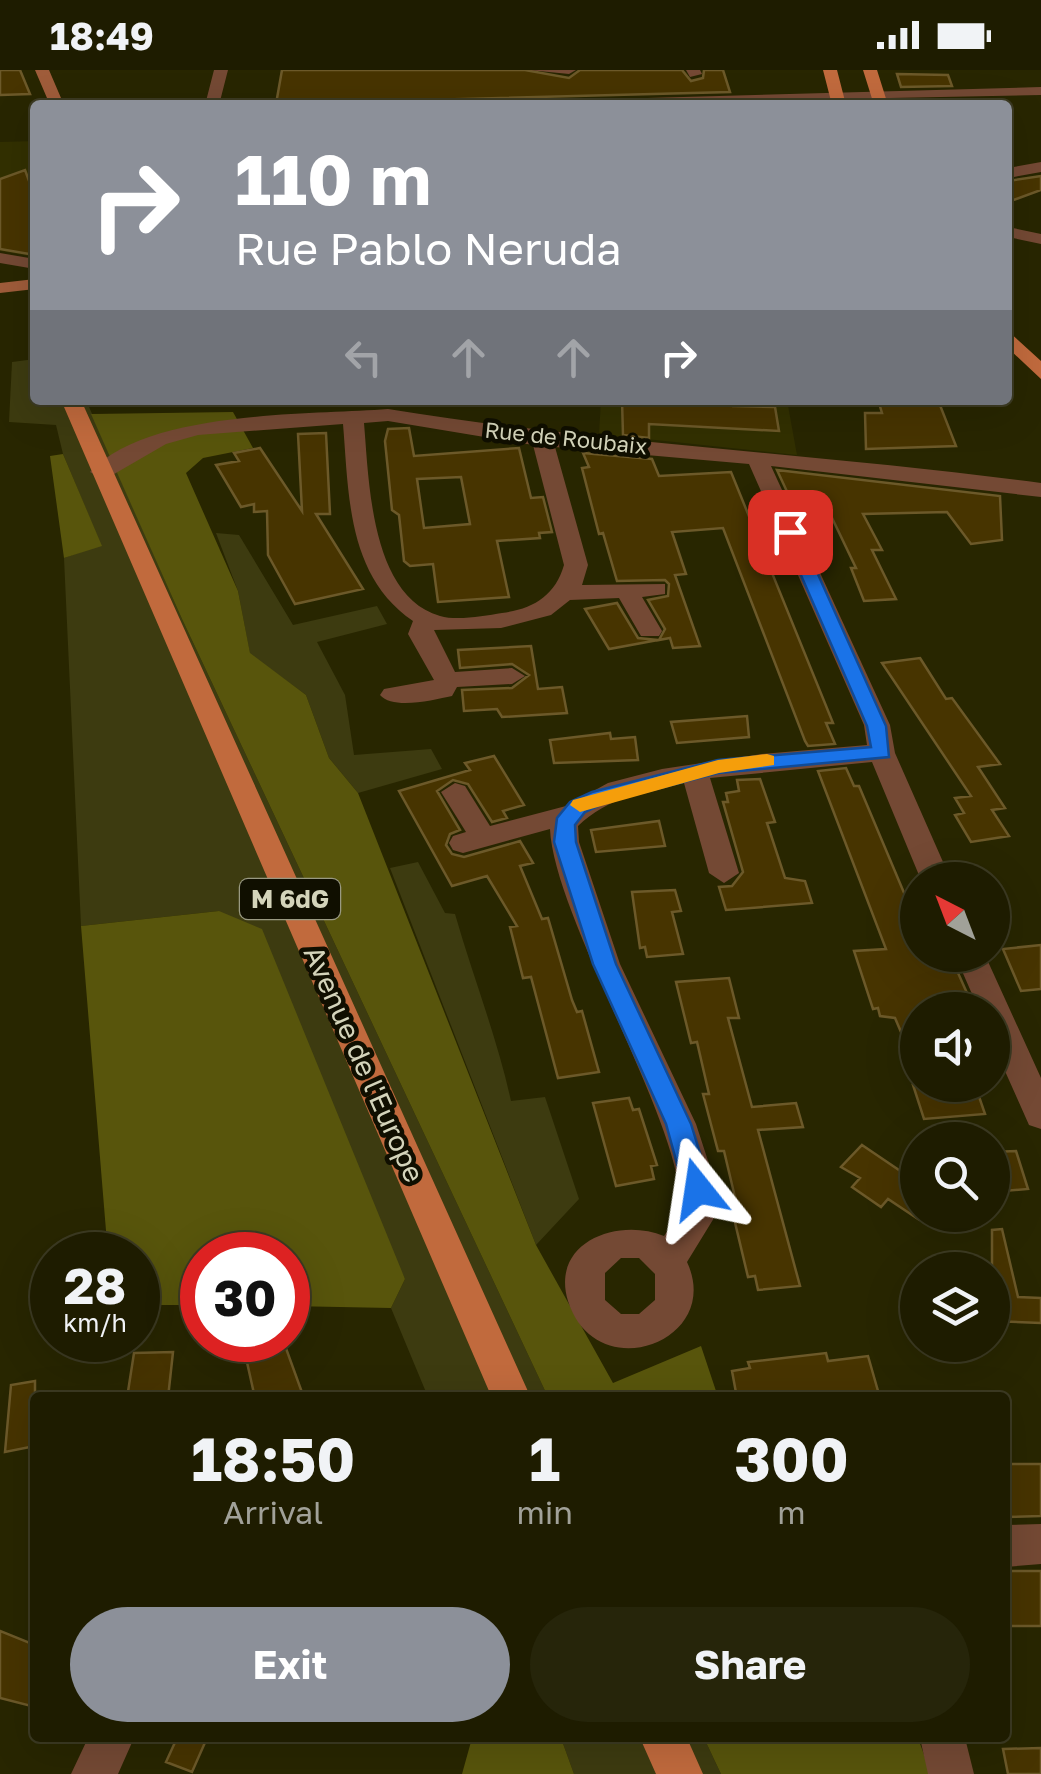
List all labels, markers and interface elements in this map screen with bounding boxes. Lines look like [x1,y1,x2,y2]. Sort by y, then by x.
text: 18:49 [50,13,154,58]
text: 110 m [235,136,431,220]
icon: right [70,140,200,270]
text: Rue Pablo Neruda [235,221,622,275]
icon: left [336,330,391,385]
icon: ahead [441,330,496,385]
icon: ahead [546,330,601,385]
icon: right [651,330,706,385]
street label: Rue de Roubaix [484,416,649,459]
pin [748,490,833,575]
icon: arrive [763,505,818,560]
north arrow [900,862,1010,972]
map controls [900,862,1010,1362]
road number: M 6dG [240,879,340,919]
street label: Avenue de l'Europe [297,941,431,1187]
button: sound [900,992,1010,1102]
button: search [900,1122,1010,1232]
position arrow [646,1137,750,1241]
speed limit sign: 30 [180,1232,310,1362]
button: layers [900,1252,1010,1362]
text: 28 [64,1255,126,1315]
text: km/h [63,1307,127,1338]
text: 18:50 [191,1422,355,1494]
text: 1 [529,1422,560,1494]
text: 300 [734,1422,849,1494]
text: Arrival [223,1493,323,1531]
text: min [516,1493,573,1531]
text: m [777,1493,806,1531]
button: Exit [70,1607,510,1722]
button: Share [530,1607,970,1722]

